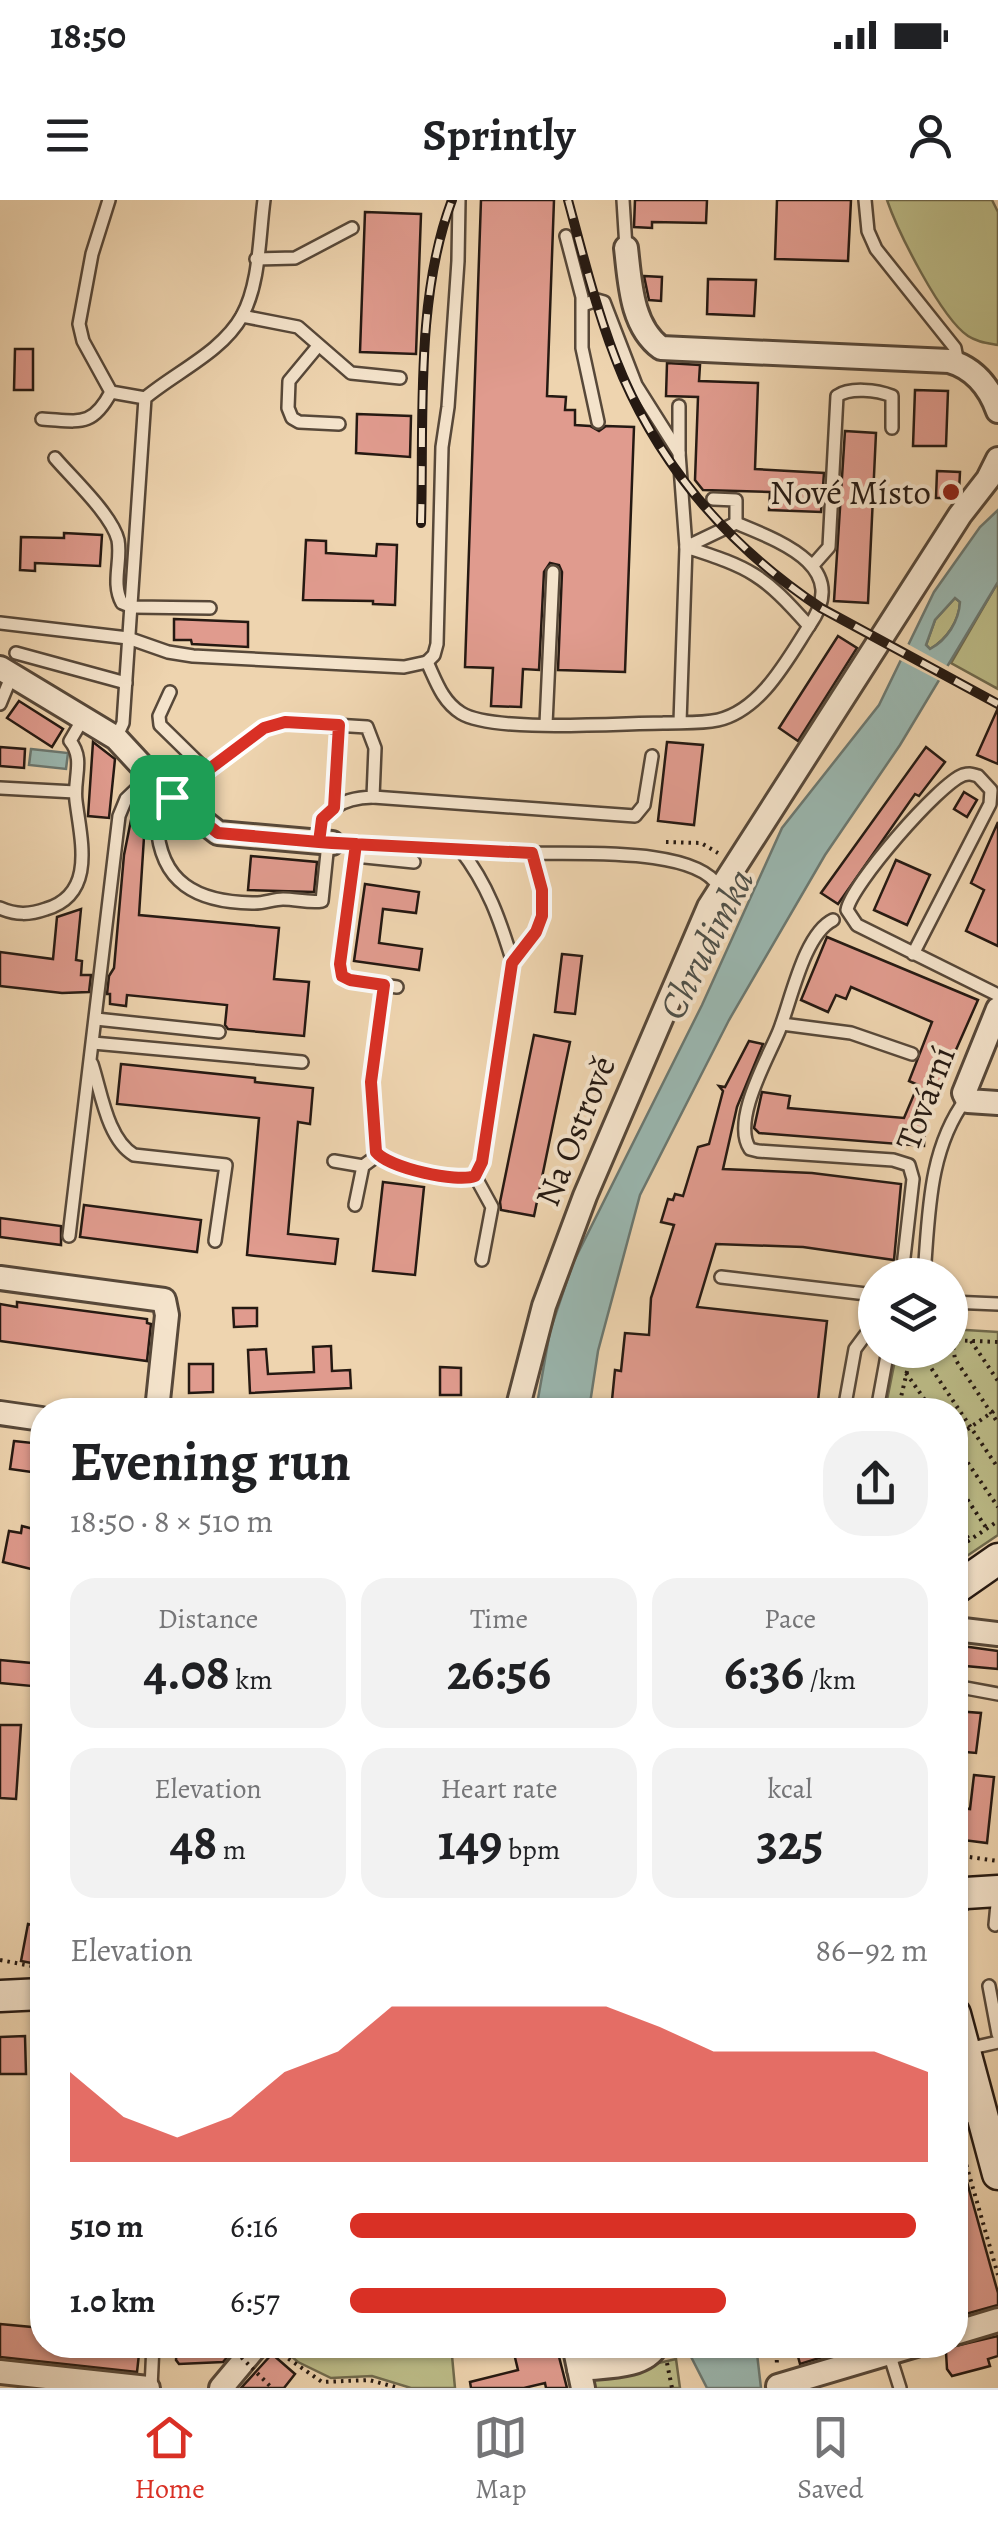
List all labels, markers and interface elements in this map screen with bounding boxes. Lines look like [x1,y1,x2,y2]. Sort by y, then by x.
text: 18:50 [50,9,126,61]
text: Sprintly [422,104,576,166]
icon: menu [40,108,95,163]
icon: person [903,108,958,163]
place label: Nové Místo [770,468,931,516]
marker: Nové Místo [940,481,962,503]
pin [130,755,215,840]
icon: arrive [145,770,200,825]
water label: Chrudimka [646,860,766,1028]
street label: Tovární [883,1039,967,1157]
street label: Na Ostrově [523,1049,627,1213]
map controls [858,1258,968,1368]
button: layers [858,1258,968,1368]
text: Evening run [70,1424,351,1499]
button: share [823,1431,928,1536]
text: 18:50 · 8 × 510 m [70,1499,273,1543]
text: Distance [158,1600,258,1638]
text: Time [470,1600,528,1638]
text: Pace [764,1600,816,1638]
text: 4.08 [143,1638,230,1706]
text: 26:56 [447,1638,551,1706]
text: 6:36 [724,1638,804,1706]
text: km [230,1661,273,1699]
text: /km [804,1661,856,1699]
text: Elevation [154,1770,262,1808]
text: Heart rate [441,1770,557,1808]
text: kcal [768,1770,812,1808]
text: 48 [170,1808,217,1876]
text: 149 [438,1808,502,1876]
text: 325 [757,1808,824,1876]
text: m [217,1831,246,1869]
text: bpm [502,1831,560,1869]
text: Elevation [70,1928,193,1972]
text: 86–92 m [816,1928,928,1972]
text: 510 m [70,2204,144,2248]
text: 6:16 [230,2204,278,2248]
text: 1.0 km [70,2279,155,2323]
text: 6:57 [230,2279,280,2323]
tab: Home [134,2410,205,2508]
tab: Map [473,2410,528,2508]
tab: Saved [797,2410,864,2508]

